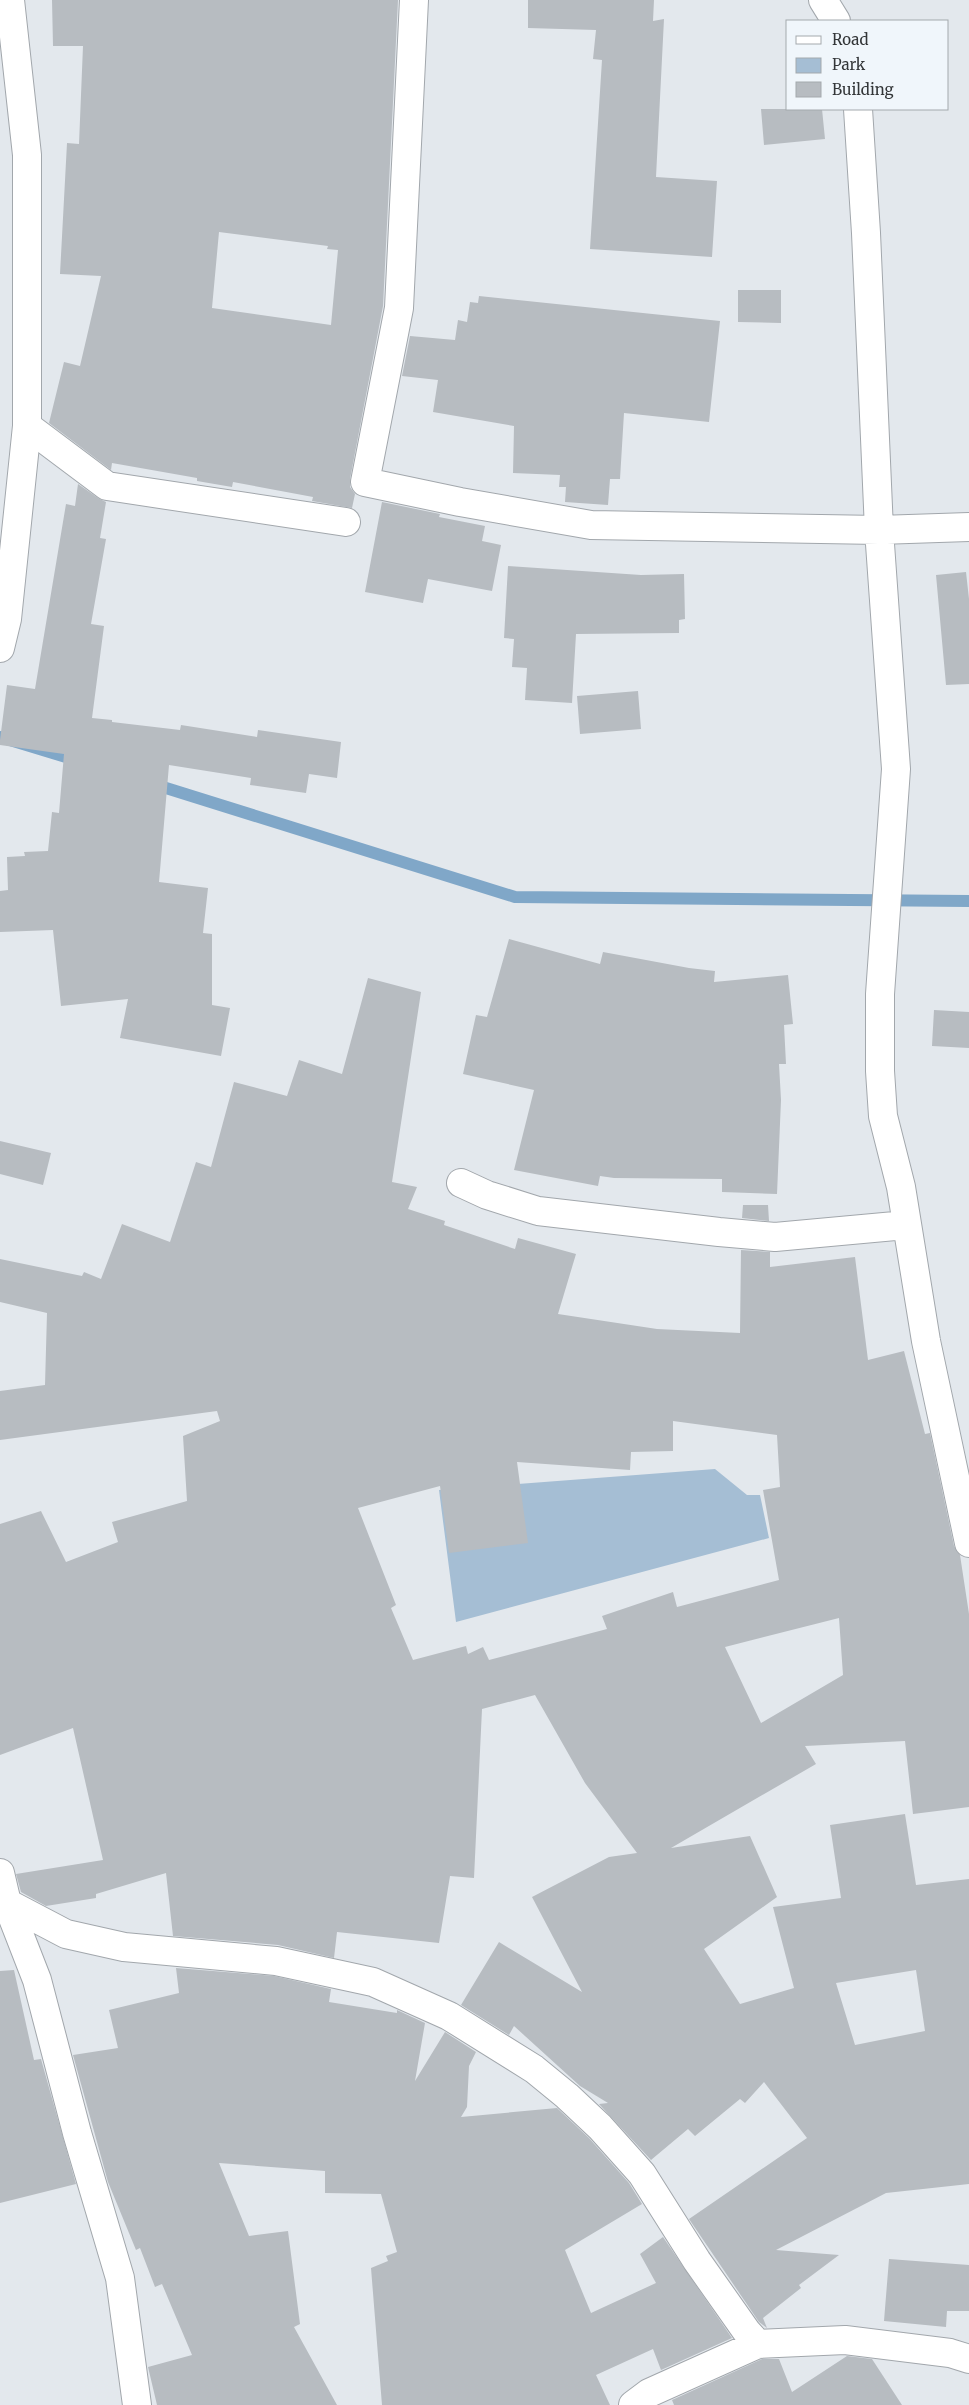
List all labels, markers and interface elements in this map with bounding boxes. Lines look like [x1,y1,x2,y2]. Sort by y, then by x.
legend [786,20,949,110]
text: Road [832,30,868,49]
text: Park [832,55,866,74]
text: Building [832,80,894,99]

